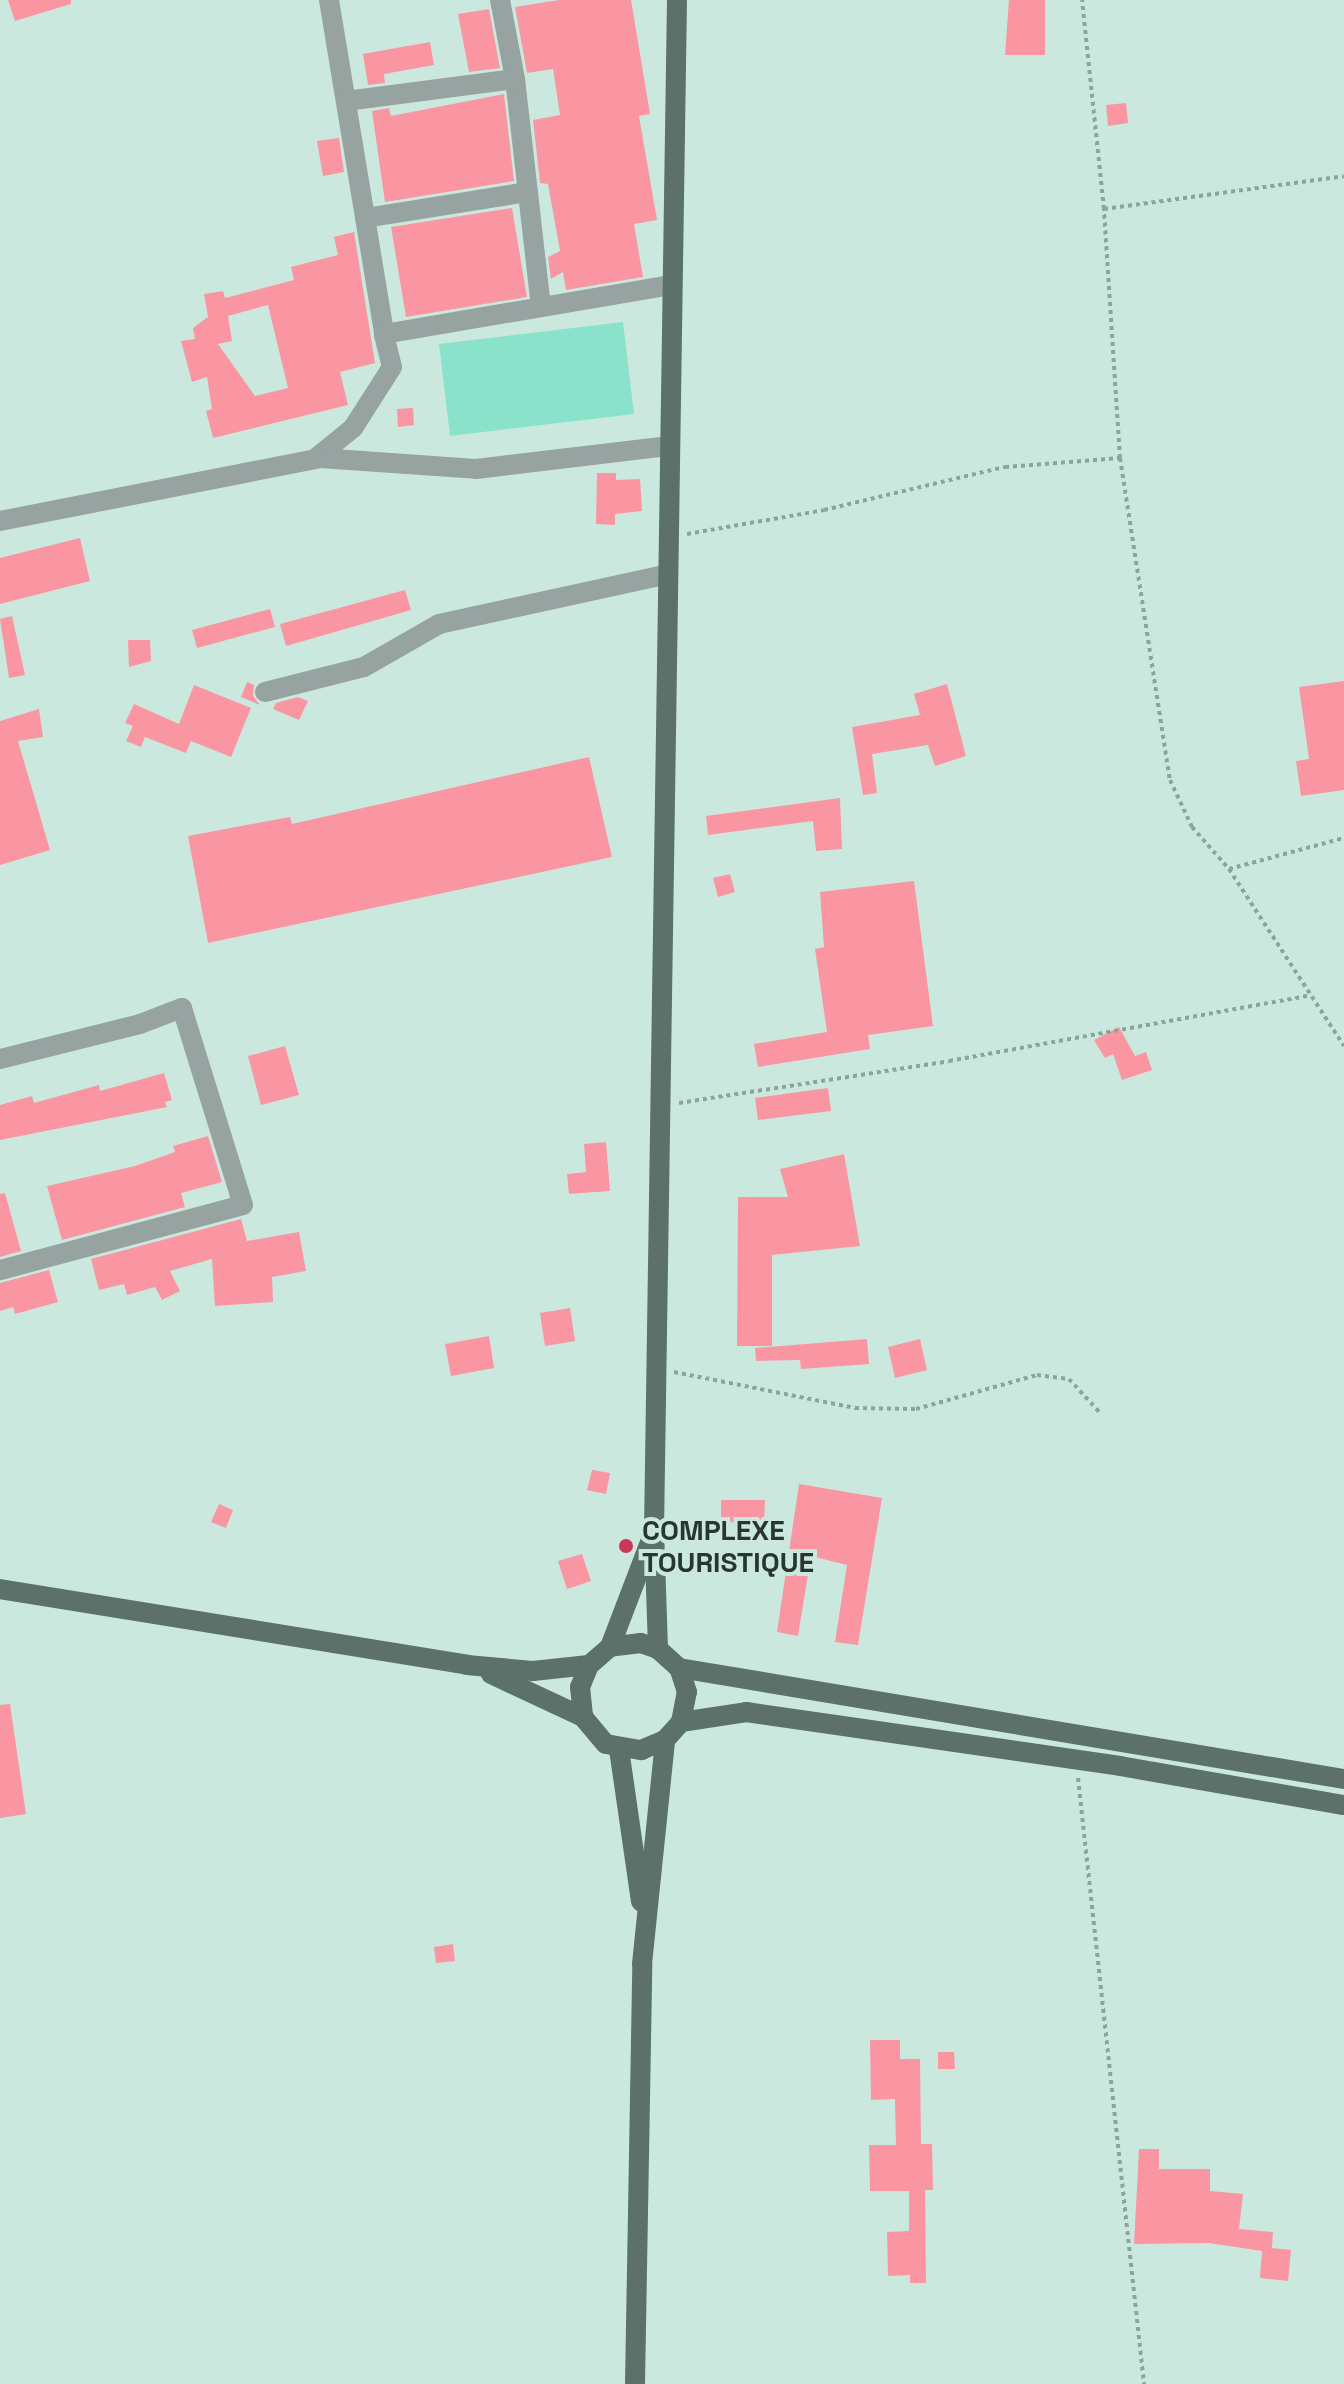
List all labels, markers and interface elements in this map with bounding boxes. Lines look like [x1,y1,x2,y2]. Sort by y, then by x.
place label: COMPLEXE TOURISTIQUE [642,1513,814,1579]
marker: COMPLEXE TOURISTIQUE [617,1537,635,1555]

